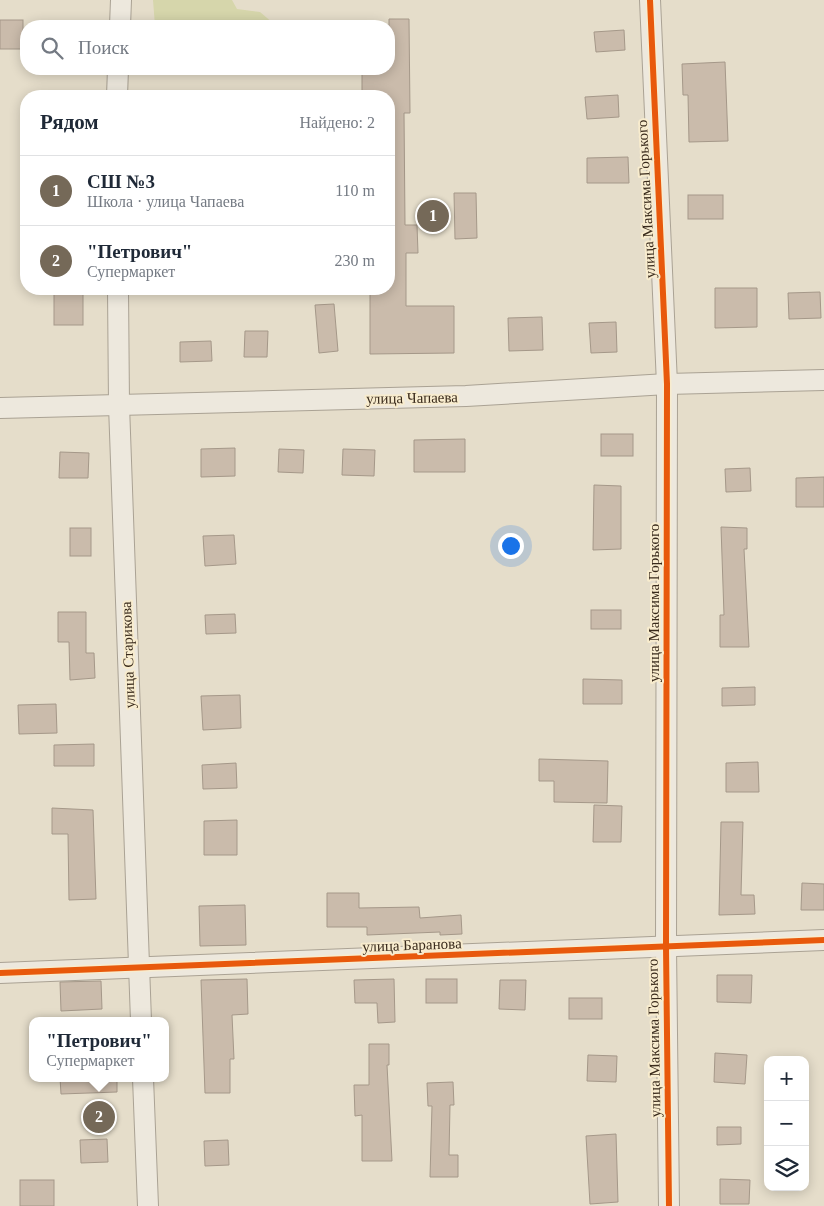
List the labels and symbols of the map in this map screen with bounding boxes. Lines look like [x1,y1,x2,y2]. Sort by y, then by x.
street label: улица Максима Горького [634,119,658,279]
pin: 1 [417,197,449,235]
street label: улица Чапаева [366,389,458,407]
street label: улица Максима Горького [646,524,662,682]
your location [498,533,524,559]
street label: улица Старикова [118,601,138,709]
street label: улица Баранова [362,935,462,955]
street label: улица Максима Горького [645,959,663,1117]
pin: 2 [83,1098,115,1136]

